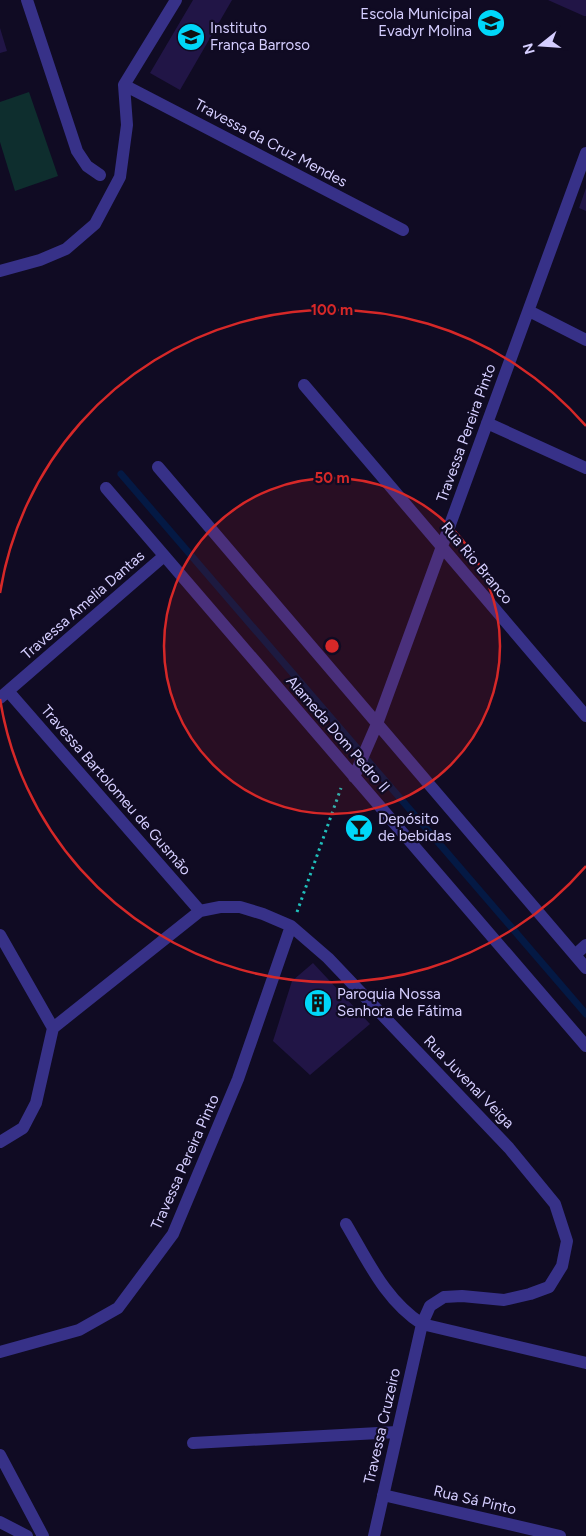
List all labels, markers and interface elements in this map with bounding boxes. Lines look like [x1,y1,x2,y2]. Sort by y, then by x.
place label: Escola Municipal Evadyr Molina [360,5,472,40]
school or university icon: Escola Municipal Evadyr Molina [476,8,506,38]
place label: Instituto França Barroso [210,19,310,54]
north arrow [516,20,566,70]
school or university icon: Instituto França Barroso [176,22,206,52]
text: N [519,41,539,56]
street label: Travessa da Cruz Mendes [192,95,350,191]
text: 100 m [311,301,353,319]
street label: Travessa Pereira Pinto [433,361,500,505]
text: 50 m [314,469,350,487]
street label: Rua Rio Branco [437,518,517,608]
street label: Travessa Amelia Dantas [18,547,148,663]
centre of rings [323,637,341,655]
street label: Alameda Dom Pedro II [282,672,394,796]
street label: Travessa Bartolomeu de Gusmão [37,701,195,879]
place label: Depósito de bebidas [378,810,451,845]
bar icon: Depósito de bebidas [344,813,374,843]
place label: Paroquia Nossa Senhora de Fátima [337,985,462,1020]
building icon: Paroquia Nossa Senhora de Fátima [303,988,333,1018]
street label: Rua Juvenal Veiga [420,1032,518,1132]
street label: Travessa Pereira Pinto [147,1091,223,1232]
street label: Travessa Cruzeiro [360,1366,404,1486]
street label: Rua Sá Pinto [432,1482,518,1518]

